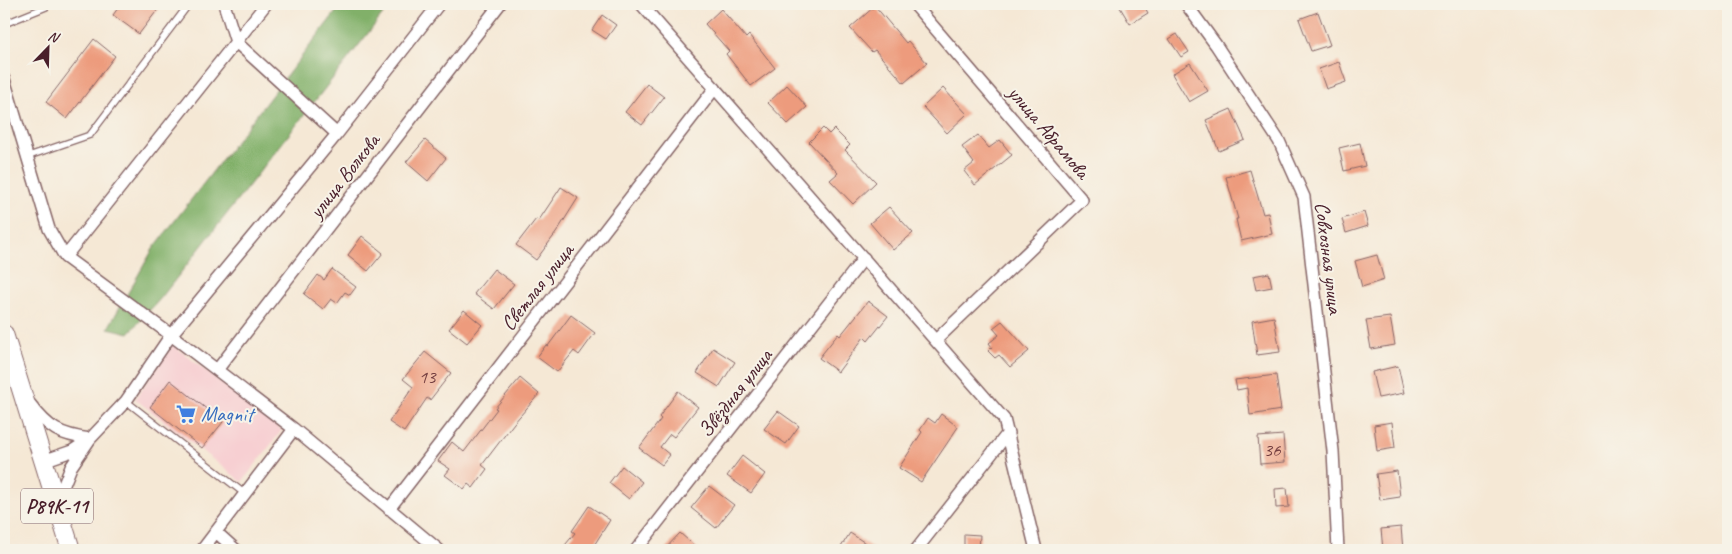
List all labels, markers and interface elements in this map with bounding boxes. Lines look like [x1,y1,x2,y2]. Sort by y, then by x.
north arrow [22,22,72,72]
text: N [46,27,62,47]
street label: улица Абрамова [1001,79,1097,186]
street label: улица Волкова [302,127,387,225]
street label: Совхозная улица [1309,201,1349,317]
street label: Светлая улица [495,236,581,336]
street label: Звёздная улица [692,342,779,443]
house number: 13 [418,365,437,389]
place label: Magnit [201,401,256,427]
supermarket icon: Magnit [175,403,197,425]
house number: 36 [1263,438,1282,462]
road number: Р89К-11 [21,488,93,524]

